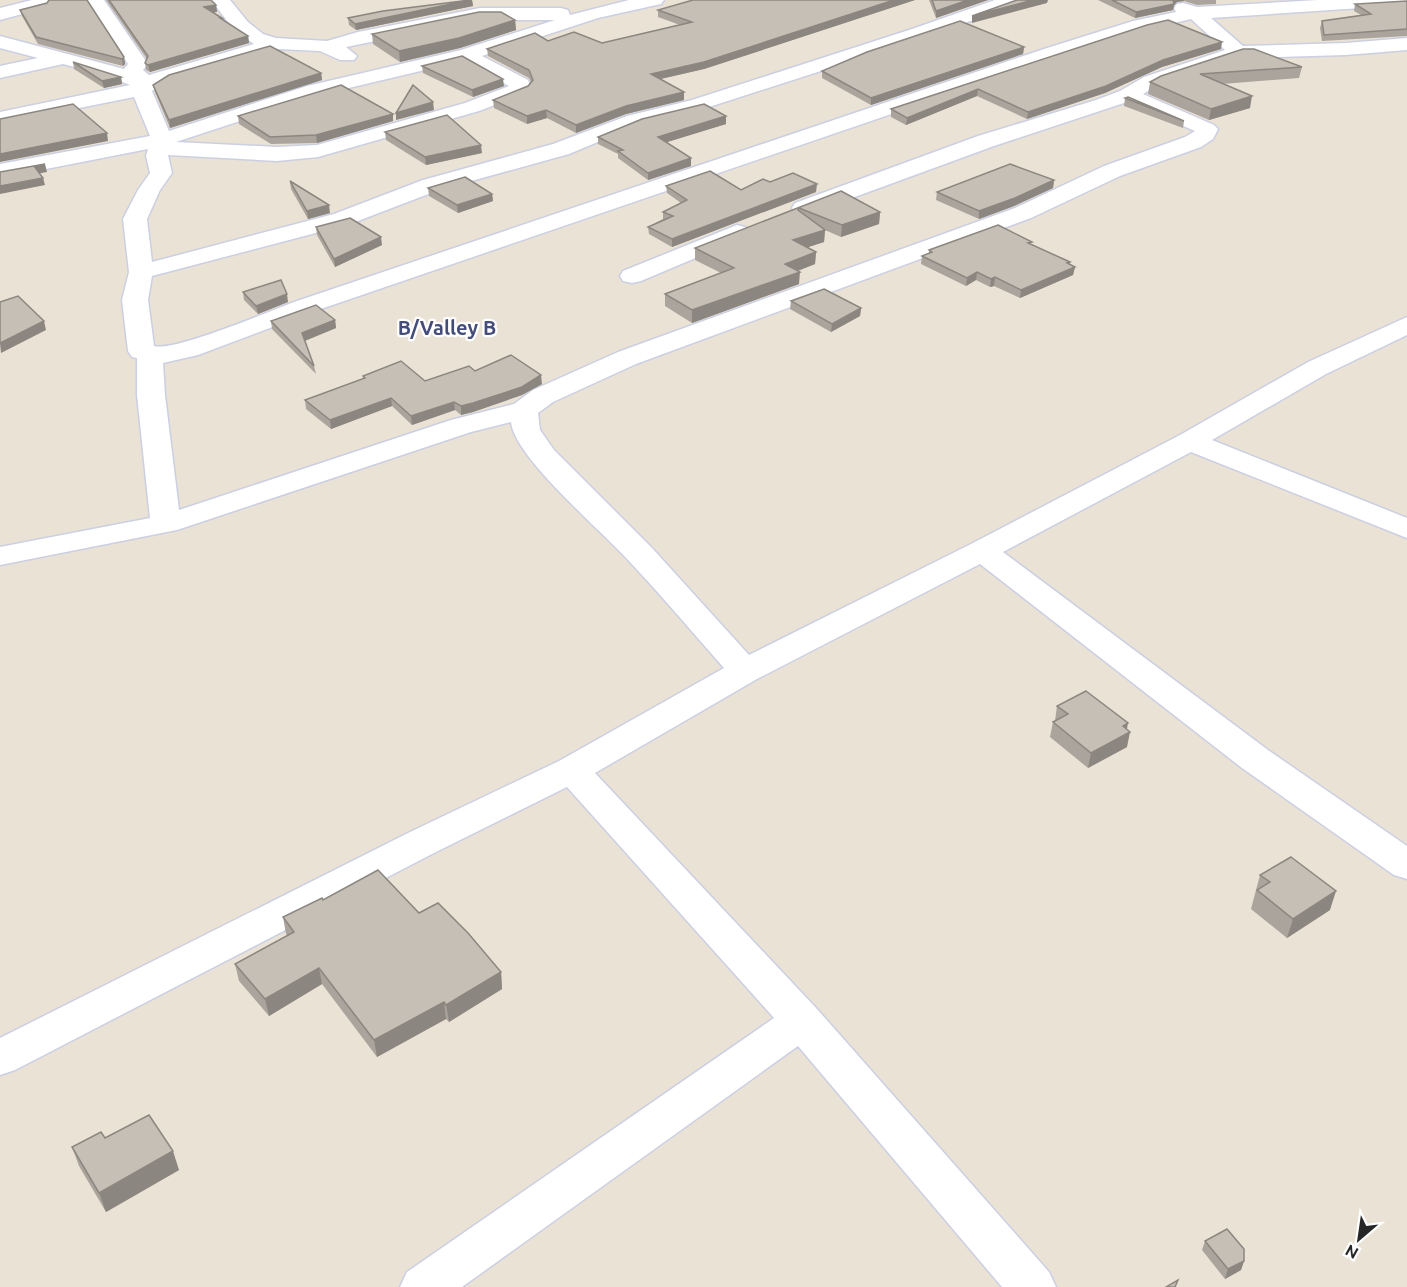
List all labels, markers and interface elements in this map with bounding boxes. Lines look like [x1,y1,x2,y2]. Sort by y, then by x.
district label: B/Valley B [398,316,496,339]
north arrow [1329,1209,1389,1269]
text: N [1342,1241,1361,1263]

